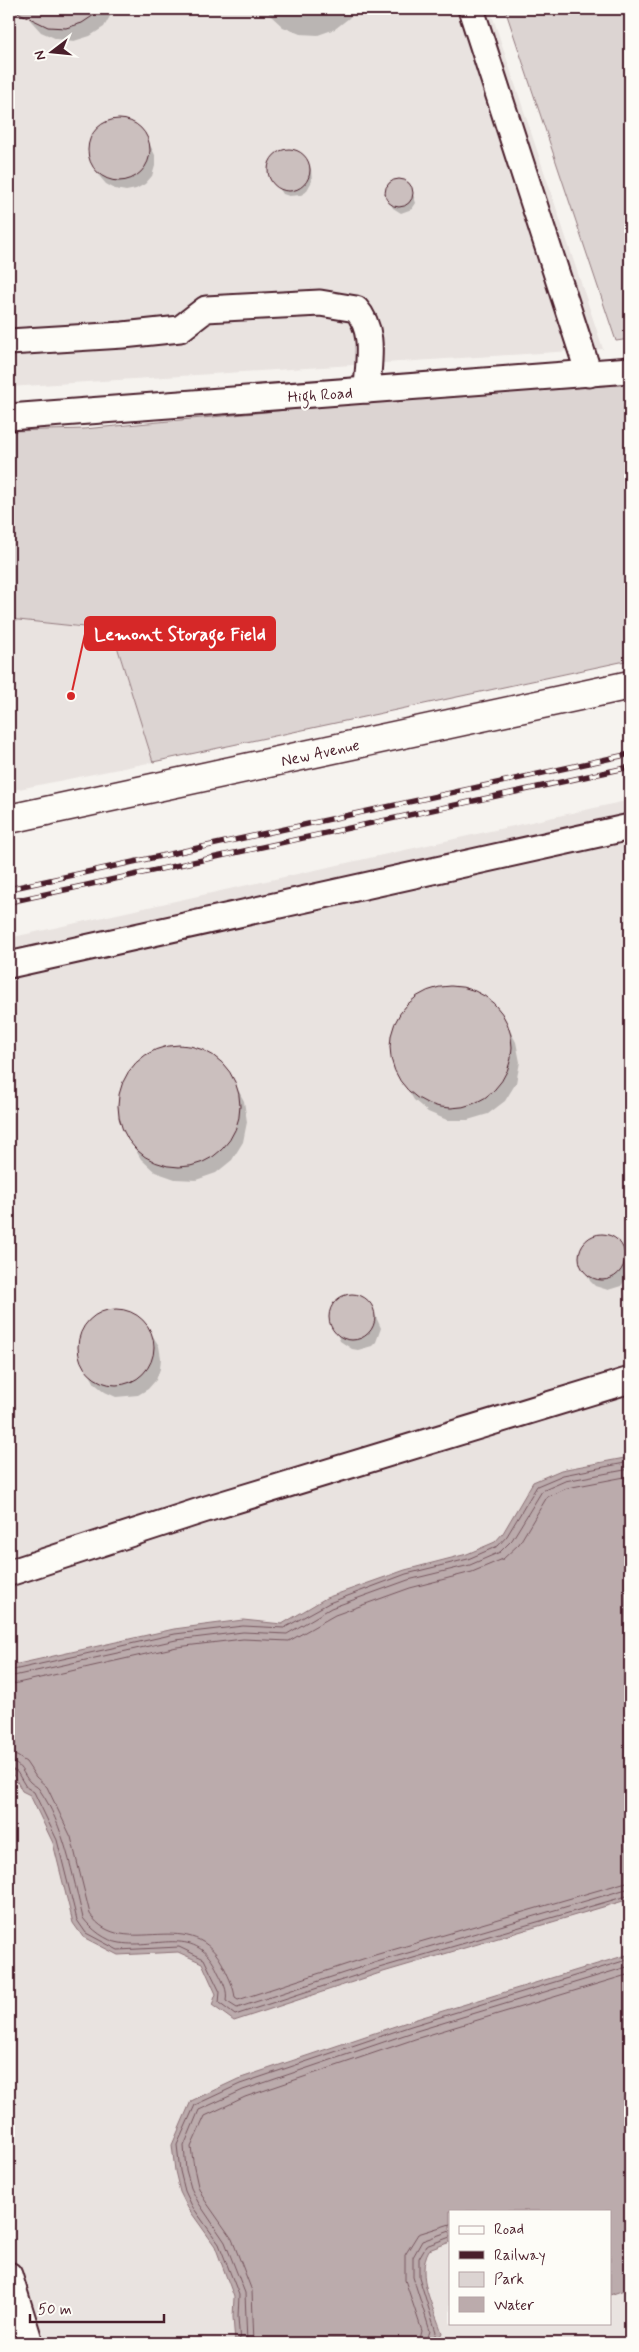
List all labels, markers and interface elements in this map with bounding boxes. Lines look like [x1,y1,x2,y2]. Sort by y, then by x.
north arrow [28,28,78,78]
text: N [31,48,50,62]
street label: High Road [287,383,353,409]
callout: Lemont Storage Field [85,617,275,650]
text: Lemont Storage Field [94,623,266,649]
street label: New Avenue [279,735,361,772]
legend [449,2210,612,2324]
text: Road [494,2220,524,2240]
text: Railway [494,2246,546,2266]
text: Park [494,2270,524,2290]
scale bar [30,2292,164,2324]
text: Water [494,2296,534,2316]
text: 50 m [38,2300,72,2320]

